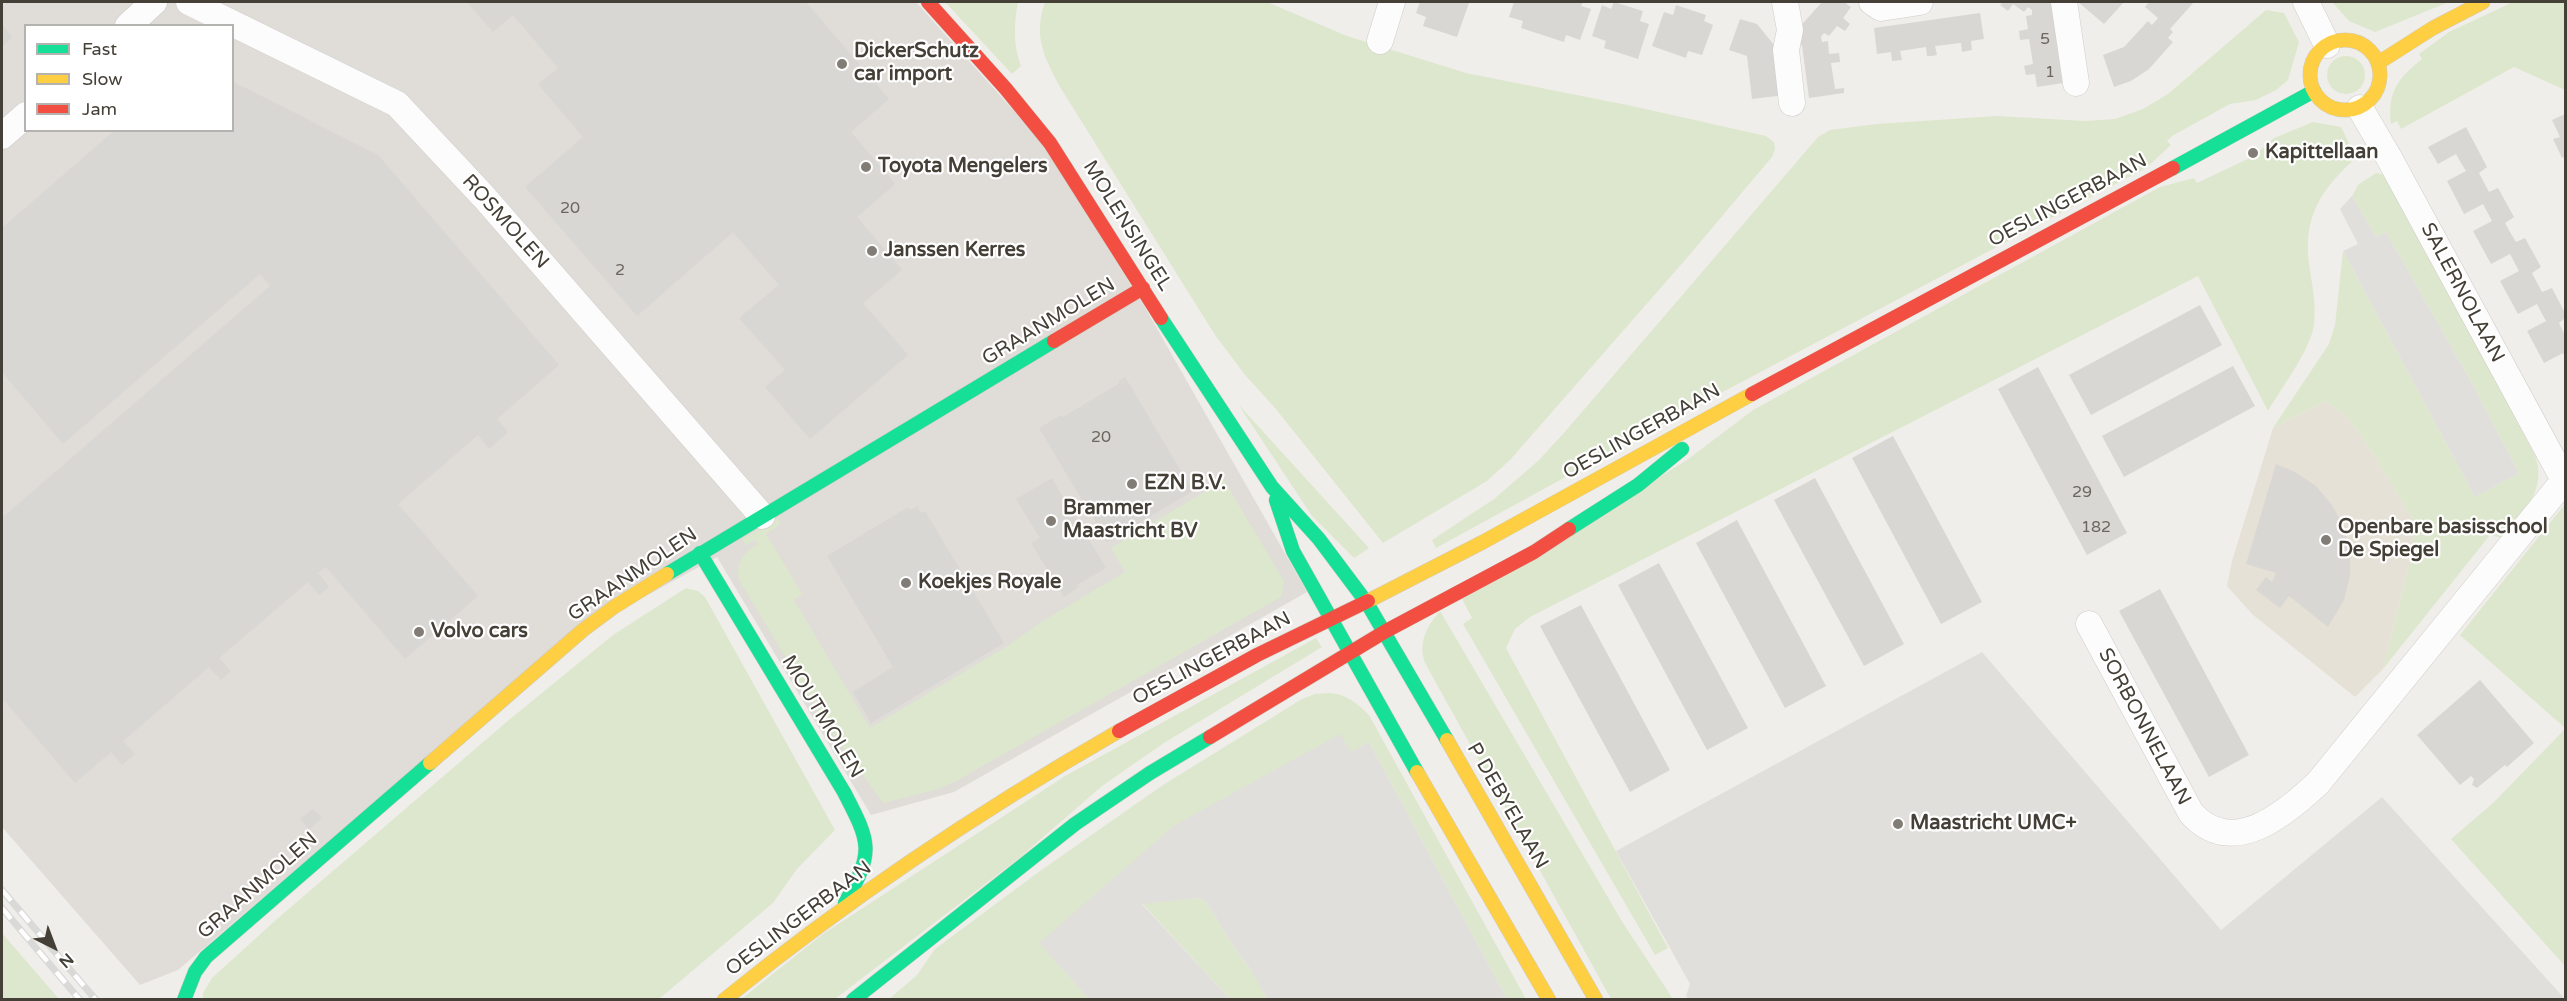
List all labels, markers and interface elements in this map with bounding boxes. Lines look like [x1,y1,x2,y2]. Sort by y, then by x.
legend [24,24,234,132]
house number: 5 [2040,30,2050,50]
text: Fast [82,38,117,60]
place label: DickerSchutz car import [854,40,979,87]
marker: DickerSchutz car import [835,57,849,71]
house number: 1 [2045,63,2055,83]
text: Slow [82,68,123,90]
text: Jam [82,98,117,120]
place label: Kapittellaan [2265,141,2378,165]
marker: Kapittellaan [2246,146,2260,160]
street label: OESLINGERBAAN [1985,149,2151,253]
place label: Toyota Mengelers [878,155,1048,179]
street label: MOLENSINGEL [1077,156,1177,296]
marker: Toyota Mengelers [859,160,873,174]
street label: ROSMOLEN [456,170,554,274]
house number: 20 [560,199,580,219]
street label: SALERNOLAAN [2415,219,2509,367]
place label: Janssen Kerres [884,239,1025,263]
marker: Janssen Kerres [865,244,879,258]
house number: 2 [615,261,625,281]
street label: GRAANMOLEN [978,273,1120,371]
street label: OESLINGERBAAN [1559,379,1725,485]
house number: 20 [1091,428,1111,448]
place label: EZN B.V. [1144,472,1226,496]
marker: EZN B.V. [1125,477,1139,491]
house number: 29 [2072,483,2092,503]
place label: Brammer Maastricht BV [1063,497,1198,544]
marker: Brammer Maastricht BV [1044,514,1058,528]
place label: Openbare basisschool De Spiegel [2338,516,2548,563]
house number: 182 [2081,518,2111,538]
street label: GRAANMOLEN [564,523,702,627]
marker: Openbare basisschool De Spiegel [2319,533,2333,547]
place label: Koekjes Royale [918,571,1061,595]
marker: Koekjes Royale [899,576,913,590]
street label: OESLINGERBAAN [1129,607,1295,711]
place label: Volvo cars [431,620,528,644]
marker: Volvo cars [412,625,426,639]
street label: SORBONNELAAN [2092,644,2196,810]
street label: MOUTMOLEN [776,651,868,783]
street label: P DEBYELAAN [1461,739,1553,873]
place label: Maastricht UMC+ [1910,812,2077,836]
marker: Maastricht UMC+ [1891,817,1905,831]
street label: GRAANMOLEN [193,827,323,945]
street label: OESLINGERBAAN [721,856,877,982]
north arrow [24,917,84,977]
text: N [55,949,78,972]

